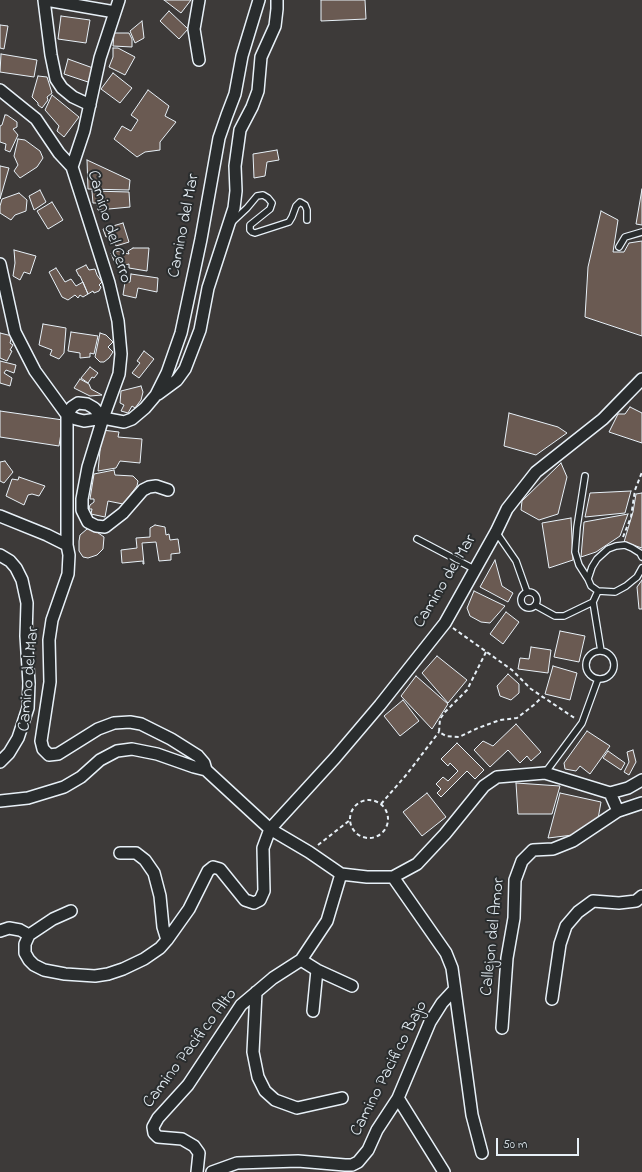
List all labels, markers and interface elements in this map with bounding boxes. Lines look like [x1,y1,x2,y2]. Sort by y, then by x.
street label: Camino del Cerro [81,168,135,286]
street label: Camino del Mar [165,172,205,280]
street label: Camino del Mar [410,532,482,632]
street label: Camino del Mar [15,626,45,732]
street label: Callejon del Amor [478,877,510,997]
street label: Camino Pacifico Alto [139,985,243,1113]
street label: Camino Pacifico Bajo [347,998,433,1140]
scale bar [498,1130,581,1156]
text: 50 m [503,1136,527,1154]

